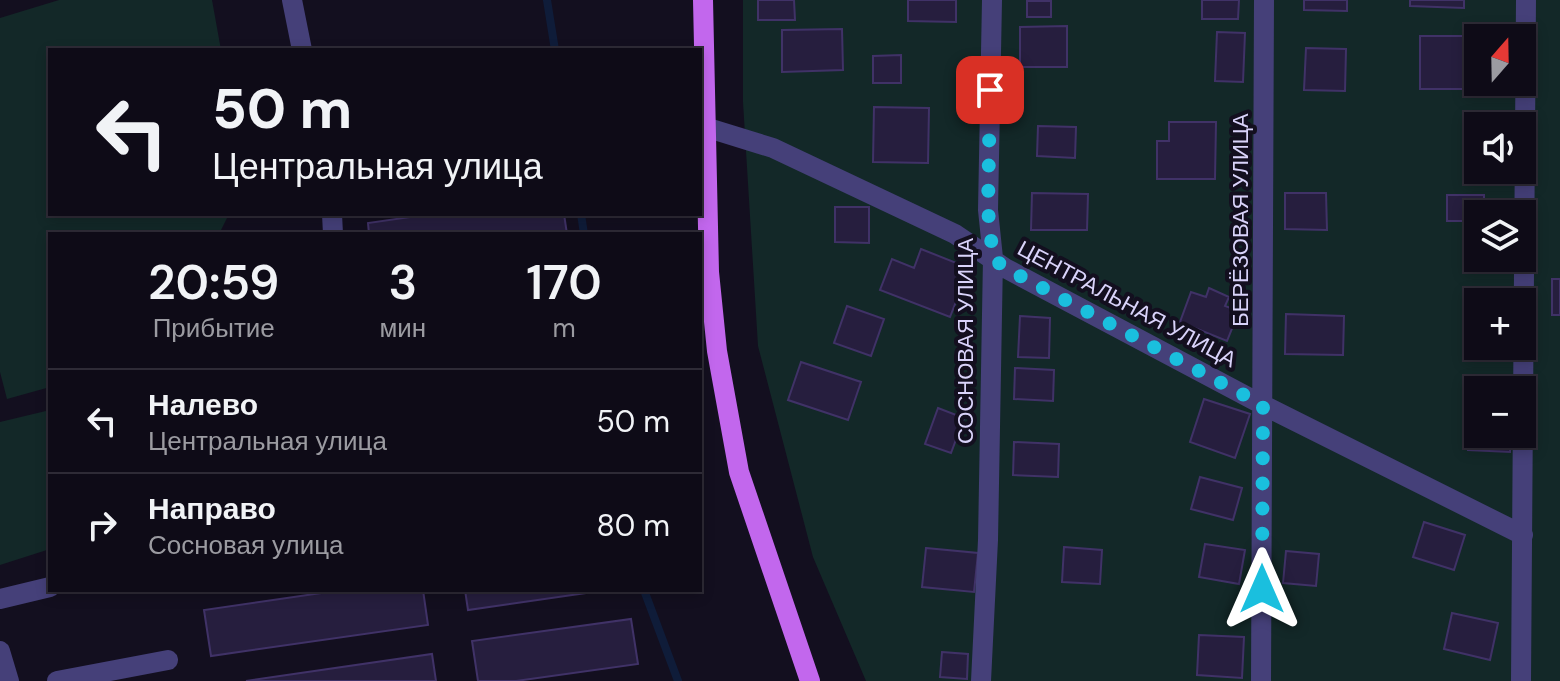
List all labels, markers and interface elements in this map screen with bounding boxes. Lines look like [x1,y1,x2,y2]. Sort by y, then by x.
north arrow [1464,24,1536,96]
map controls [1464,24,1536,448]
pin [956,56,1024,124]
icon: arrive [968,68,1012,112]
text: 50 m [212,72,352,145]
icon: left [80,80,184,184]
button: sound [1464,112,1536,184]
street label: БЕРЁЗОВАЯ УЛИЦА [1226,113,1255,327]
text: Центральная улица [212,143,543,190]
button: layers [1464,200,1536,272]
street label: ЦЕНТРАЛЬНАЯ УЛИЦА [1012,234,1242,374]
street label: СОСНОВАЯ УЛИЦА [951,238,980,444]
text: 20:59 [148,251,279,314]
text: 3 [388,251,417,314]
text: 170 [526,251,602,314]
button: + [1464,288,1536,360]
text: Прибытие [153,311,275,345]
text: мин [379,311,426,345]
text: m [553,311,576,345]
button: − [1464,376,1536,448]
text: Налево [148,385,258,424]
icon: left [80,399,124,443]
text: 50 m [596,402,670,441]
text: Центральная улица [148,424,387,458]
text: Направо [148,489,276,528]
icon: right [80,503,124,547]
text: 80 m [597,506,670,545]
text: Сосновая улица [148,528,344,562]
position arrow [1220,547,1304,631]

